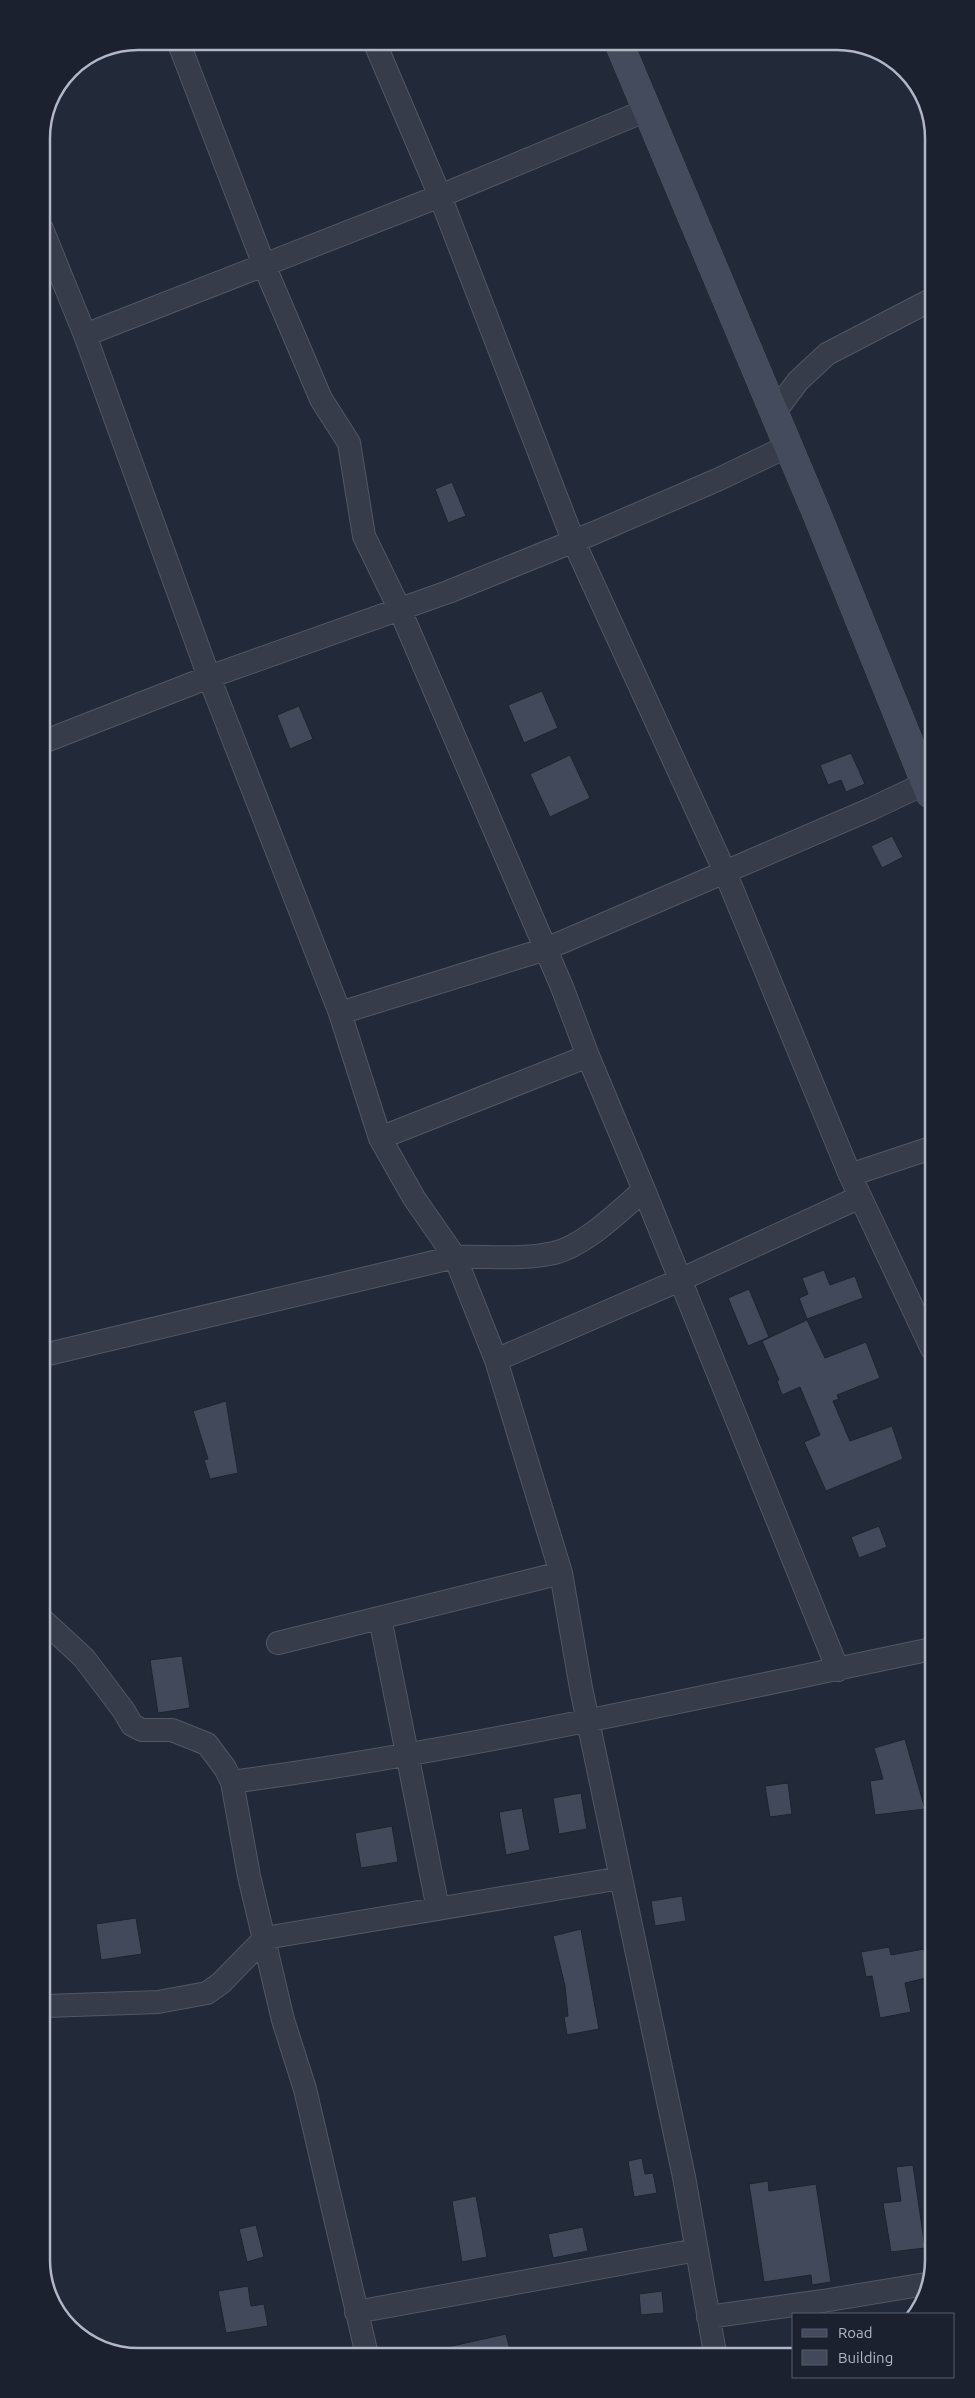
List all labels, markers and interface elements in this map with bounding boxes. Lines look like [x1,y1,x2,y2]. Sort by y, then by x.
legend [792,2313,955,2378]
text: Road [838,2324,873,2341]
text: Building [838,2349,893,2366]

